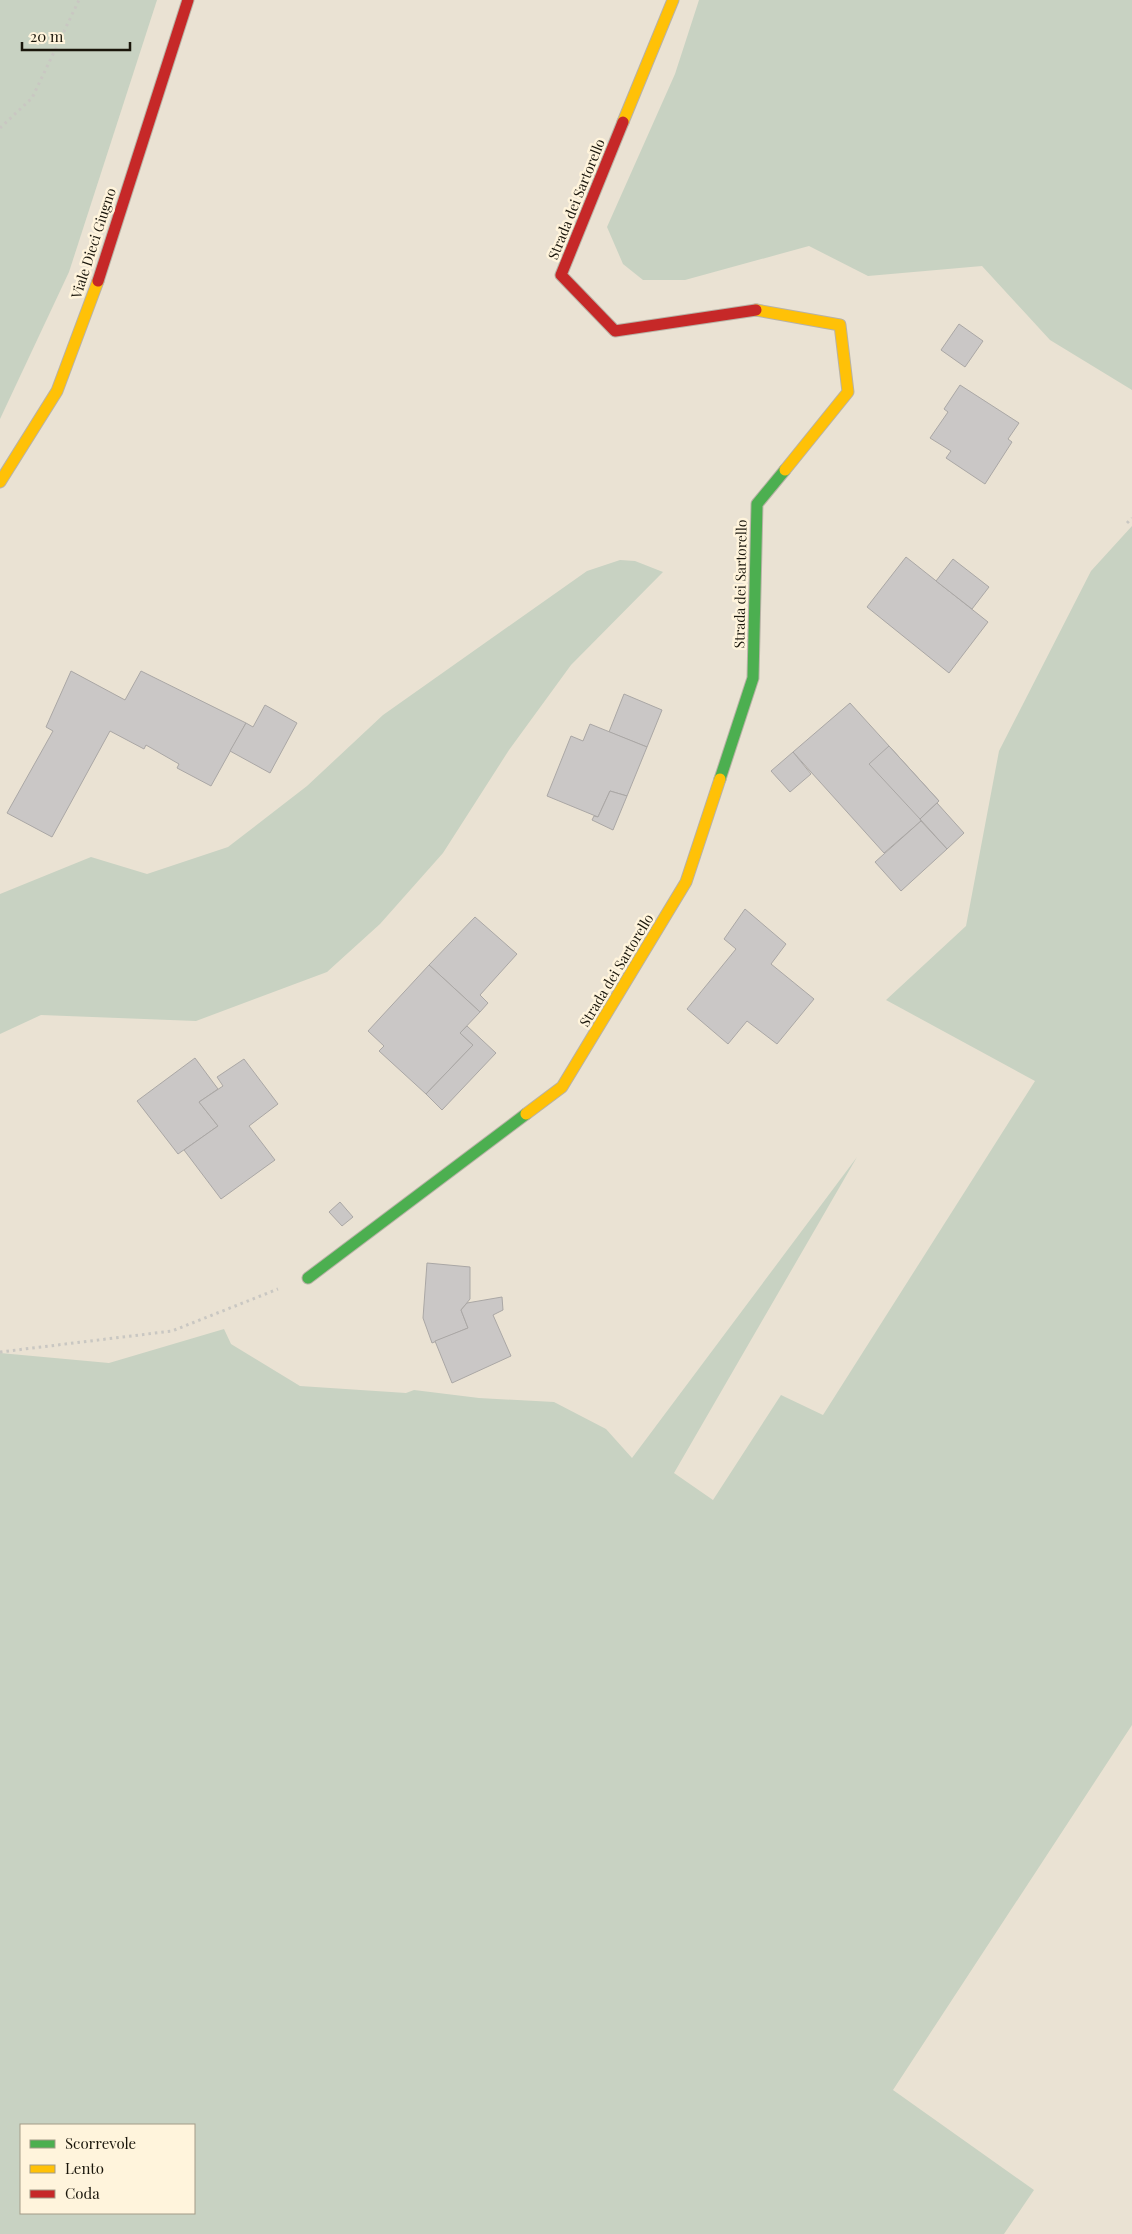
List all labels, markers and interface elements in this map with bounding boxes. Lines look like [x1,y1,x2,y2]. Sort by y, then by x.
scale bar [22,20,130,52]
text: 20 m [30,26,64,46]
street label: Strada dei Sartorello [543,135,609,262]
street label: Viale Dieci Giugno [66,185,120,302]
street label: Strada dei Sartorello [729,519,751,649]
street label: Strada dei Sartorello [575,910,658,1030]
legend [20,2124,195,2214]
text: Scorrevole [65,2133,136,2153]
text: Lento [65,2158,104,2178]
text: Coda [65,2183,100,2203]

